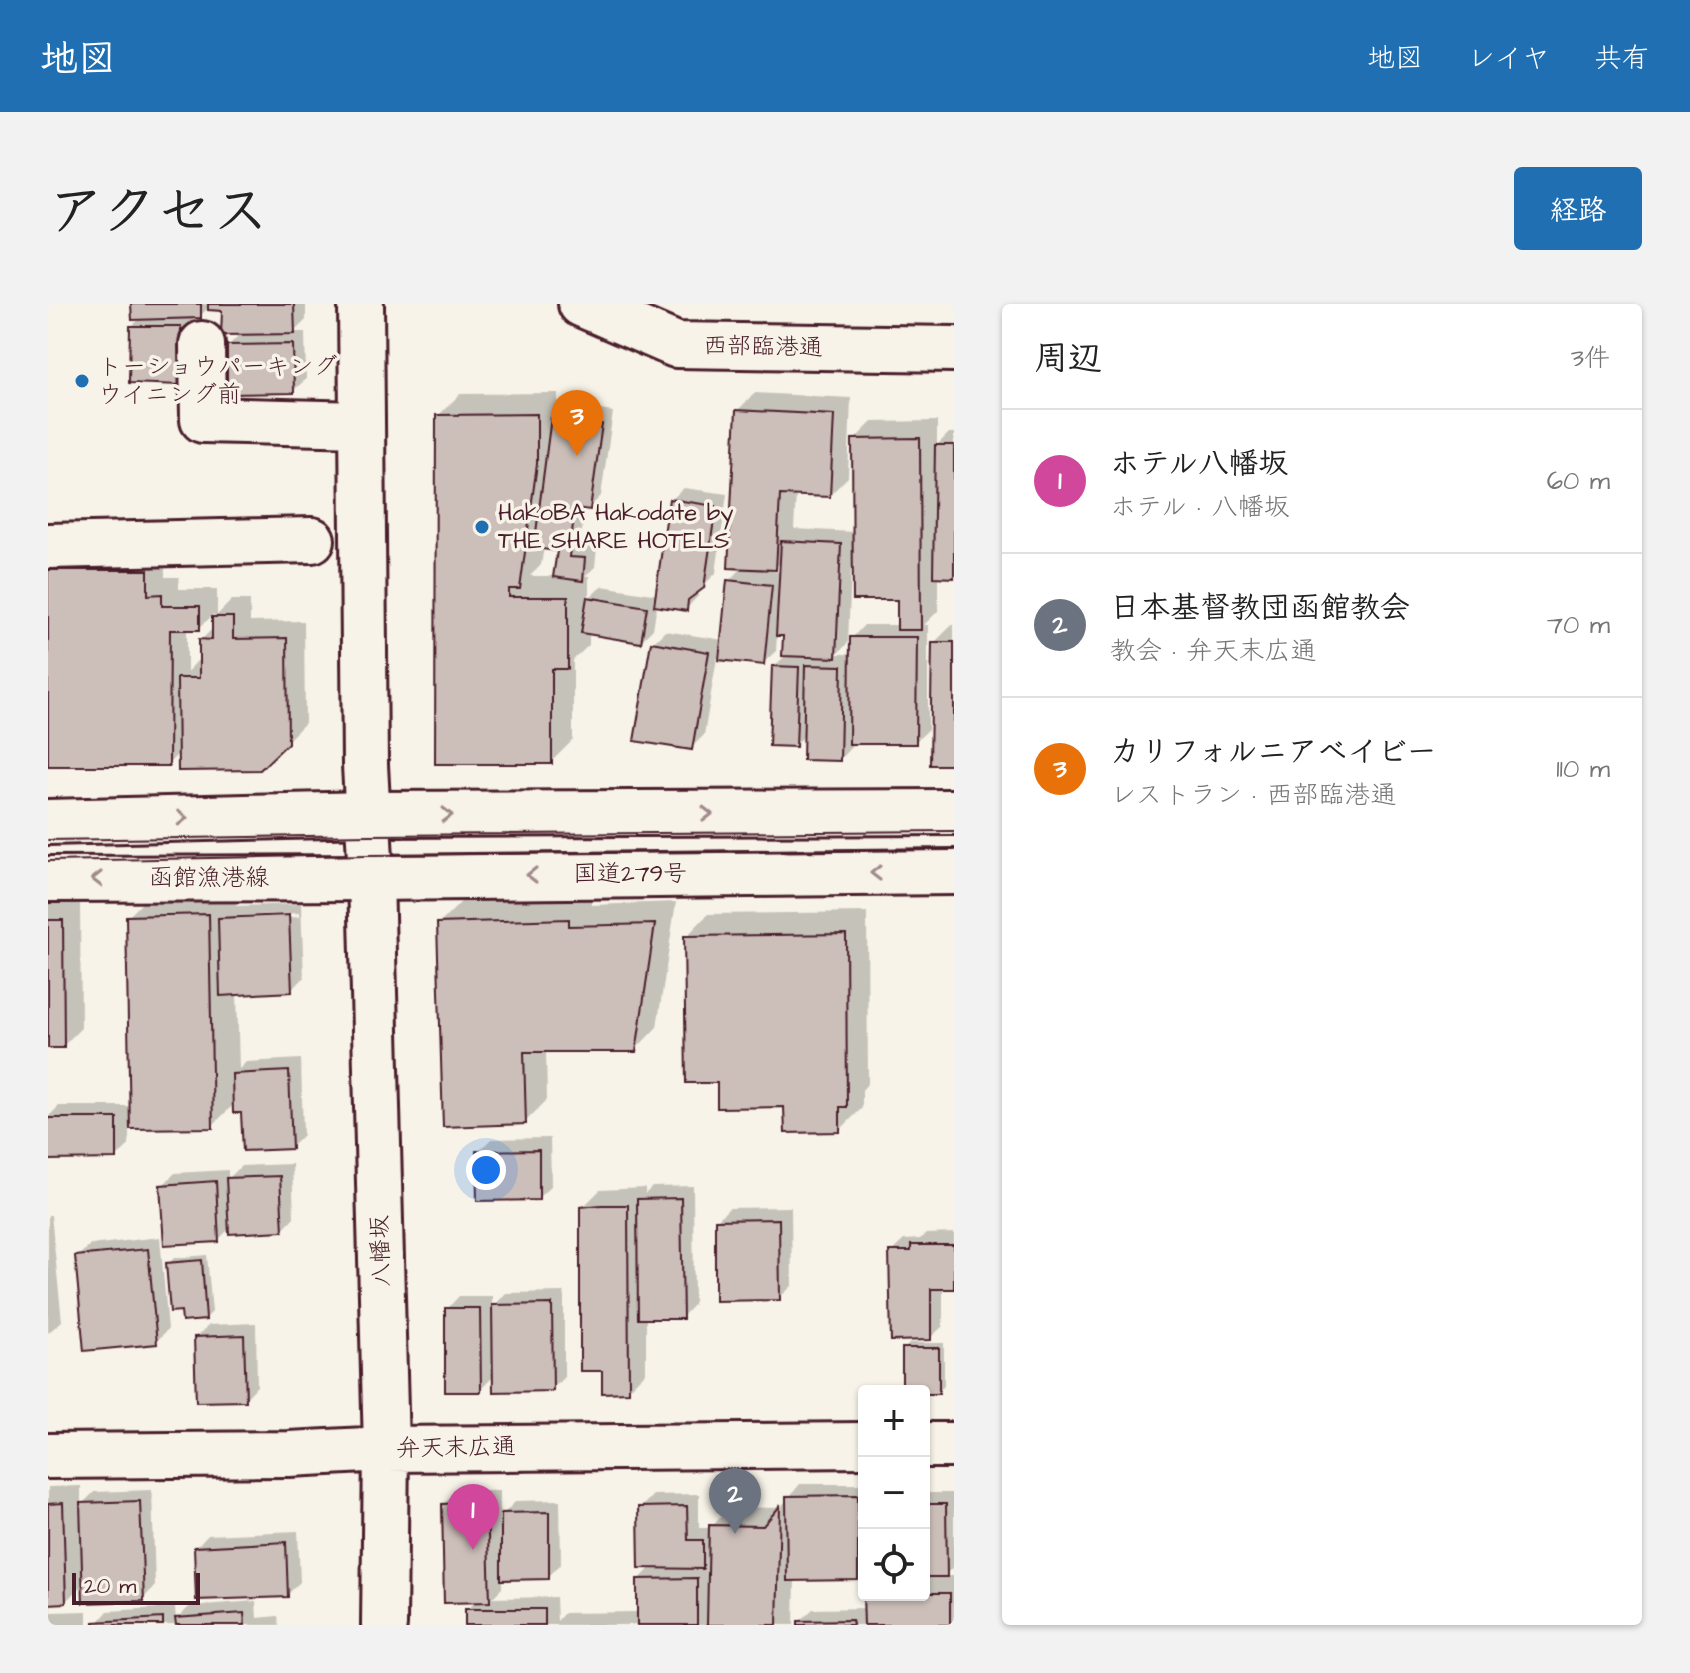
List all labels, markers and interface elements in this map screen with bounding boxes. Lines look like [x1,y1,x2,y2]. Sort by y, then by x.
text: 地図 [40,34,116,86]
text: 地図 [1367,39,1423,78]
text: レイヤ [1467,39,1550,78]
text: 共有 [1594,39,1650,78]
button: 経路 [1514,167,1642,250]
text: アクセス [48,174,269,252]
street label: 西部臨港通 [703,329,823,365]
text: 周辺 [1034,335,1102,383]
text: 3件 [1571,340,1610,376]
place label: トーショウパーキング ウイニング前 [98,350,338,412]
marker: トーショウパーキング ウイニング前 [73,372,91,390]
pin: 3 [551,390,603,456]
text: ホテル八幡坂 [1110,443,1288,485]
text: 1 [1058,463,1062,499]
text: 60 m [1547,463,1610,499]
text: ホテル · 八幡坂 [1110,489,1289,525]
place label: HakoBA Hakodate by THE SHARE HOTELS [498,496,733,558]
marker: HakoBA Hakodate by THE SHARE HOTELS [473,518,491,536]
text: 日本基督教団函館教会 [1110,587,1410,629]
text: 2 [1053,607,1067,643]
text: 70 m [1547,607,1610,643]
text: 教会 · 弁天末広通 [1110,633,1316,669]
text: カリフォルニアべイビー [1110,731,1436,773]
text: 3 [1053,751,1067,787]
text: 110 m [1556,751,1610,787]
text: レストラン · 西部臨港通 [1110,777,1397,813]
one-way arrow [701,805,714,822]
one-way arrow [441,806,454,824]
one-way arrow [176,810,189,827]
street label: 国道279号 [573,857,687,891]
street label: 函館漁港線 [149,861,269,895]
one-way arrow [869,864,882,882]
one-way arrow [525,866,538,884]
one-way arrow [90,870,103,888]
your location [466,1150,506,1190]
street label: 八幡坂 [363,1214,399,1288]
map controls [858,1385,930,1601]
button: + [858,1385,930,1457]
street label: 弁天末広通 [396,1430,516,1466]
button: − [858,1457,930,1529]
pin: 2 [709,1468,761,1534]
pin: 1 [447,1484,499,1550]
button: locate [858,1529,930,1601]
scale bar [72,1569,200,1605]
text: 20 m [84,1571,136,1602]

